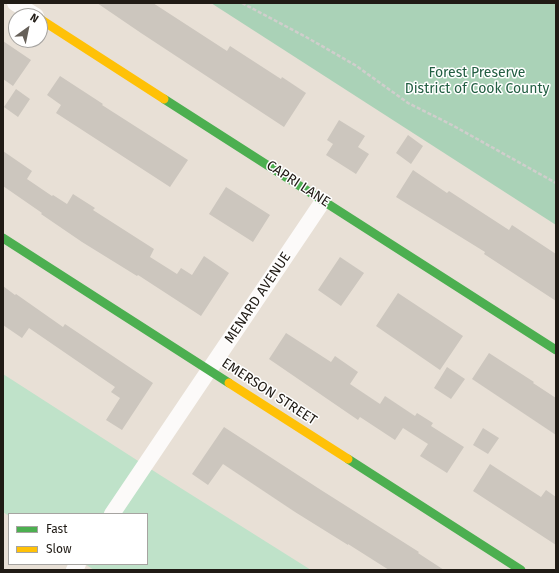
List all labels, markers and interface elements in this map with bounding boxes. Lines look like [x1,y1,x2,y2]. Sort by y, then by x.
north arrow [8,8,48,48]
text: N [28,11,41,26]
park label: Forest Preserve District of Cook County [405,65,549,98]
street label: CAPRI LANE [263,157,333,211]
street label: MENARD AVENUE [221,249,295,347]
street label: EMERSON STREET [218,355,320,429]
legend [8,513,148,565]
text: Fast [46,522,68,536]
text: Slow [46,542,72,556]

